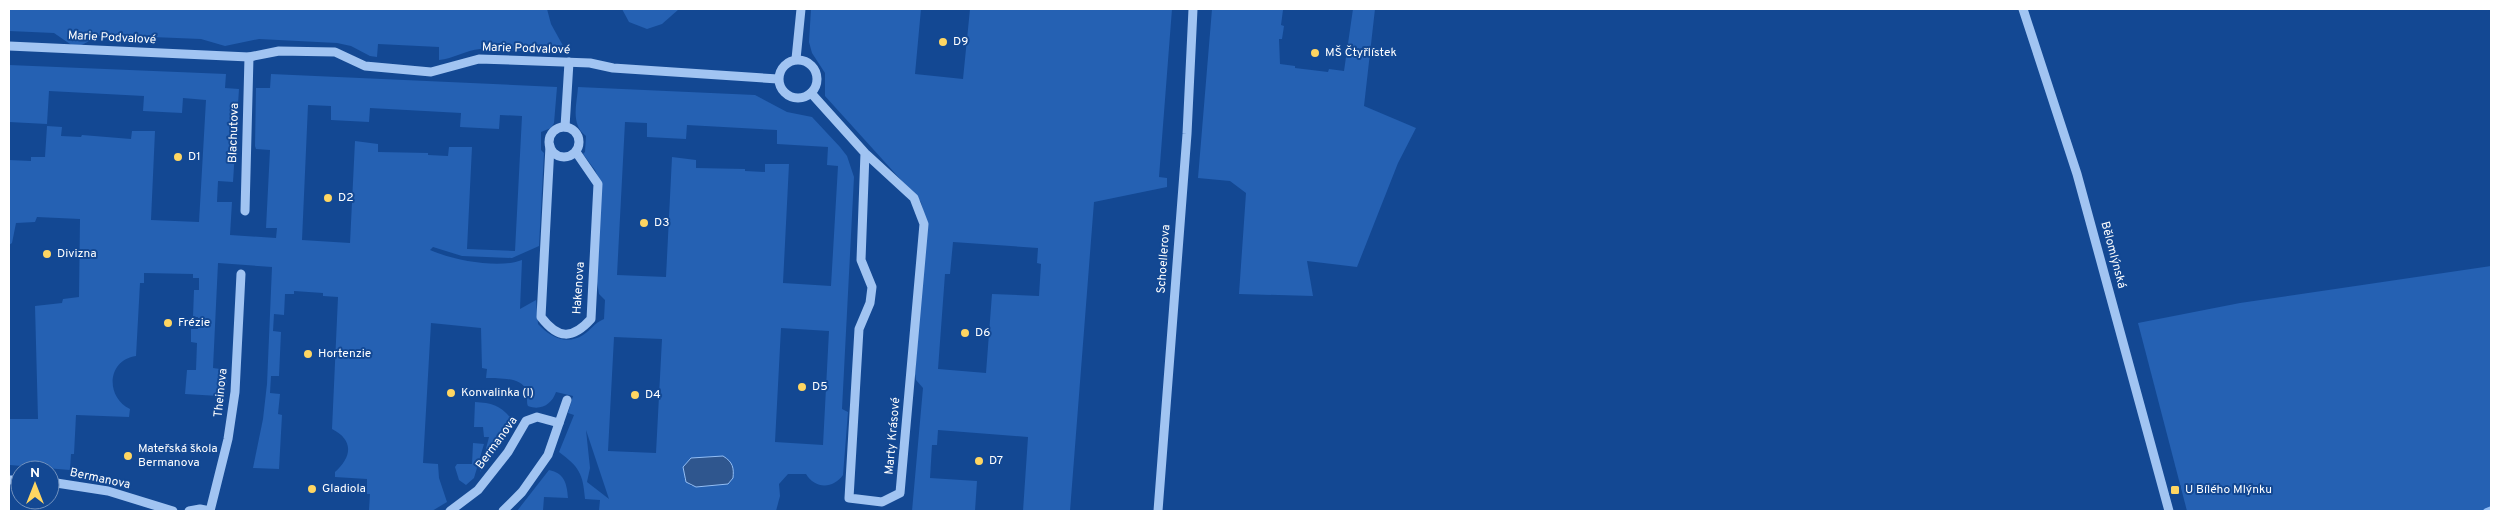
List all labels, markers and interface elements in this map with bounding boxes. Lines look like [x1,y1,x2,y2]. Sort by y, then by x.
street label: Marie Podvalové [67,28,157,48]
place label: D9 [953,34,968,50]
marker: D9 [937,36,949,48]
street label: Marie Podvalové [482,39,570,59]
place label: MŠ Čtyřlístek [1325,45,1397,61]
marker: MŠ Čtyřlístek [1309,47,1321,59]
street label: Blachutova [225,103,243,163]
place label: D1 [188,149,201,165]
marker: D1 [172,151,184,163]
place label: D2 [338,190,354,206]
marker: D2 [322,192,334,204]
place label: D3 [654,215,669,231]
marker: D3 [638,217,650,229]
street label: Bělomlýnská [2096,220,2130,290]
street label: Schoellerova [1154,224,1174,294]
place label: Divizna [57,246,97,262]
marker: Divizna [41,248,53,260]
street label: Hakenova [569,261,589,315]
place label: Frézie [178,315,210,331]
marker: Frézie [162,317,174,329]
place label: D6 [975,325,990,341]
marker: D6 [959,327,971,339]
place label: Hortenzie [318,346,371,362]
marker: Hortenzie [302,348,314,360]
street label: Theinova [210,368,232,418]
place label: D5 [812,379,828,395]
marker: D5 [796,381,808,393]
place label: Konvalinka (I) [461,385,534,401]
marker: Konvalinka (I) [445,387,457,399]
place label: D4 [645,387,661,403]
marker: D4 [629,389,641,401]
street label: Marty Krásové [882,397,904,475]
street label: Bermanova [472,413,522,473]
place label: Mateřská škola Bermanova [138,441,218,471]
marker: Mateřská škola Bermanova [122,450,134,462]
place label: D7 [989,453,1003,469]
marker: D7 [973,455,985,467]
north arrow [10,460,60,510]
text: N [30,465,40,482]
street label: Bermanova [68,465,132,493]
place label: Gladiola [322,481,366,497]
place label: U Bílého Mlýnku [2185,482,2272,498]
marker: Gladiola [306,483,318,495]
marker: U Bílého Mlýnku [2169,484,2181,496]

